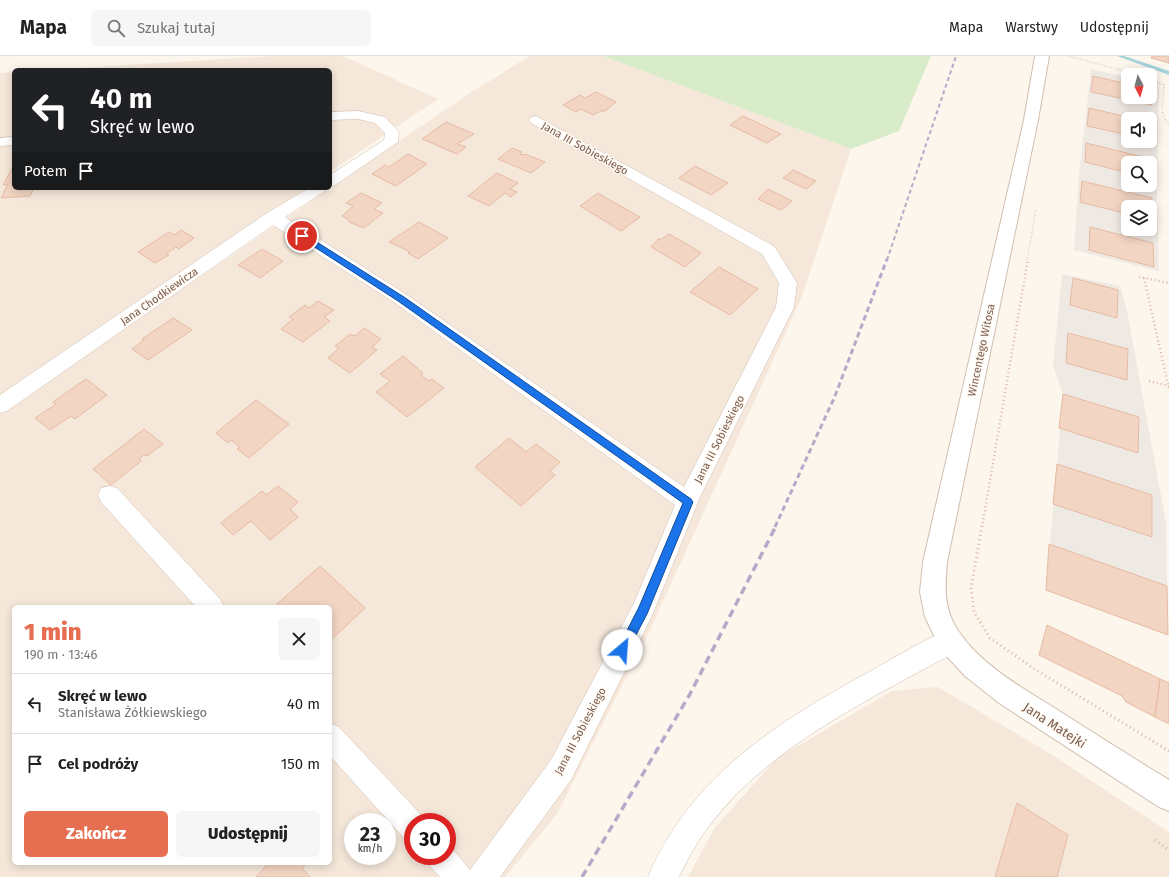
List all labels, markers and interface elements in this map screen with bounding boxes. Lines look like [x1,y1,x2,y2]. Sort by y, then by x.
search box [91,10,371,46]
text: Mapa [20,16,67,39]
icon: search [105,17,127,39]
text: Szukaj tutaj [137,19,215,37]
text: Mapa [949,19,983,36]
text: Warstwy [1005,19,1058,36]
text: Udostępnij [1080,19,1149,36]
north arrow [1121,68,1157,104]
map controls [1121,68,1157,236]
text: 40 m [90,82,153,115]
icon: left [24,84,76,136]
button: sound [1121,112,1157,148]
text: Skręć w lewo [90,116,195,138]
street label: Jana III Sobieskiego [539,119,630,178]
button: search [1121,156,1157,192]
icon: arrive [75,160,97,182]
text: Potem [24,162,67,180]
button: layers [1121,200,1157,236]
pin [285,219,319,253]
icon: arrive [291,225,313,247]
street label: Jana Chodkiewicza [118,265,201,328]
street label: Wincentego Witosa [965,303,998,398]
street label: Jana III Sobieskiego [692,393,747,485]
text: 1 min [24,618,82,646]
button: close [278,618,320,660]
position arrow [601,629,643,671]
text: 190 m · 13:46 [24,647,97,662]
street label: Jana III Sobieskiego [552,685,609,777]
text: Skręć w lewo [58,687,147,705]
icon: left [24,693,46,715]
text: 40 m [287,695,320,713]
street label: Jana Matejki [1020,700,1089,751]
text: Stanisława Żółkiewskiego [58,705,207,720]
icon: arrive [24,753,46,775]
text: Cel podróży [58,755,138,773]
text: 150 m [281,755,320,773]
button: Zakończ [24,811,168,857]
button: Udostępnij [176,811,320,857]
speed limit sign: 30 [404,813,456,865]
text: 23 [360,822,380,846]
text: km/h [358,843,382,855]

